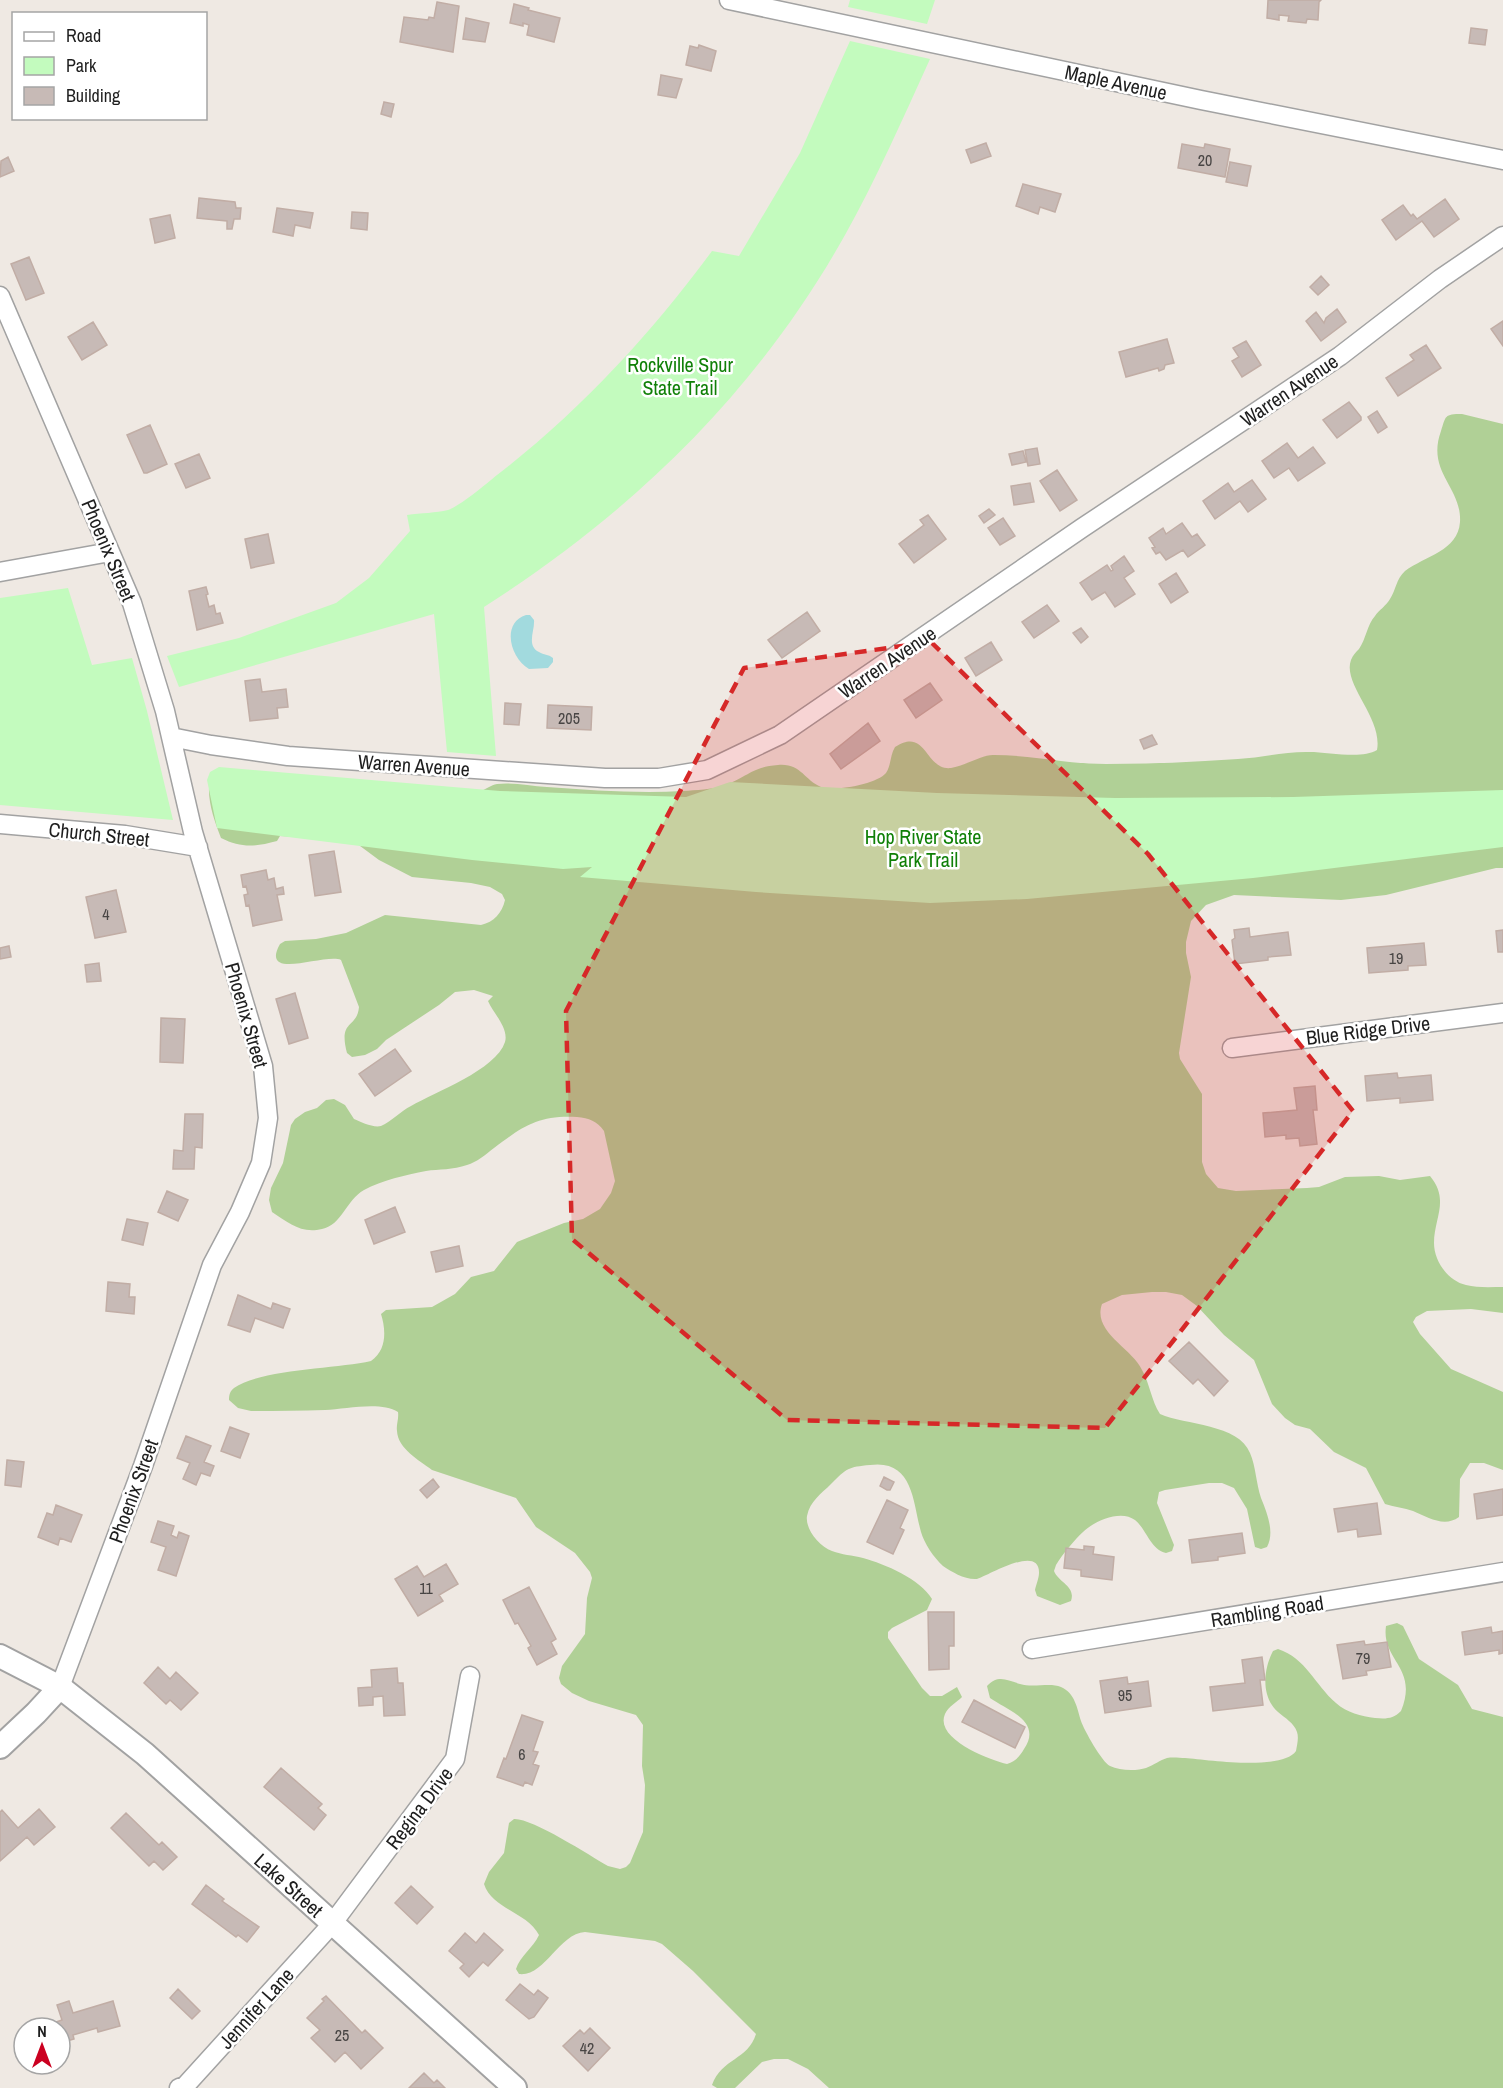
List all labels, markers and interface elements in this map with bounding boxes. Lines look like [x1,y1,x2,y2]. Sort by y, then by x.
legend [12,12,207,120]
text: Road [66,23,101,48]
text: Park [66,53,97,78]
street label: Maple Avenue [1062,58,1170,106]
text: Building [66,83,121,108]
house number: 20 [1198,149,1212,171]
street label: Warren Avenue [1235,347,1343,433]
park label: Rockville Spur State Trail [627,351,733,401]
street label: Phoenix Street [75,495,143,606]
street label: Warren Avenue [833,619,941,705]
house number: 205 [558,707,580,729]
street label: Warren Avenue [357,748,471,782]
street label: Church Street [47,815,151,853]
park label: Hop River State Park Trail [865,823,981,873]
house number: 4 [102,903,110,925]
house number: 19 [1389,947,1403,969]
street label: Phoenix Street [219,959,275,1071]
street label: Blue Ridge Drive [1304,1009,1432,1051]
street label: Phoenix Street [102,1435,164,1547]
house number: 11 [419,1577,434,1599]
street label: Rambling Road [1209,1589,1325,1633]
house number: 79 [1356,1647,1370,1669]
house number: 95 [1118,1684,1132,1706]
house number: 6 [518,1743,526,1765]
street label: Regina Drive [379,1761,459,1855]
street label: Lake Street [249,1847,330,1923]
street label: Jennifer Lane [212,1962,300,2054]
north arrow [12,2016,72,2076]
text: N [37,2020,47,2042]
house number: 25 [335,2024,349,2046]
house number: 42 [580,2037,594,2059]

